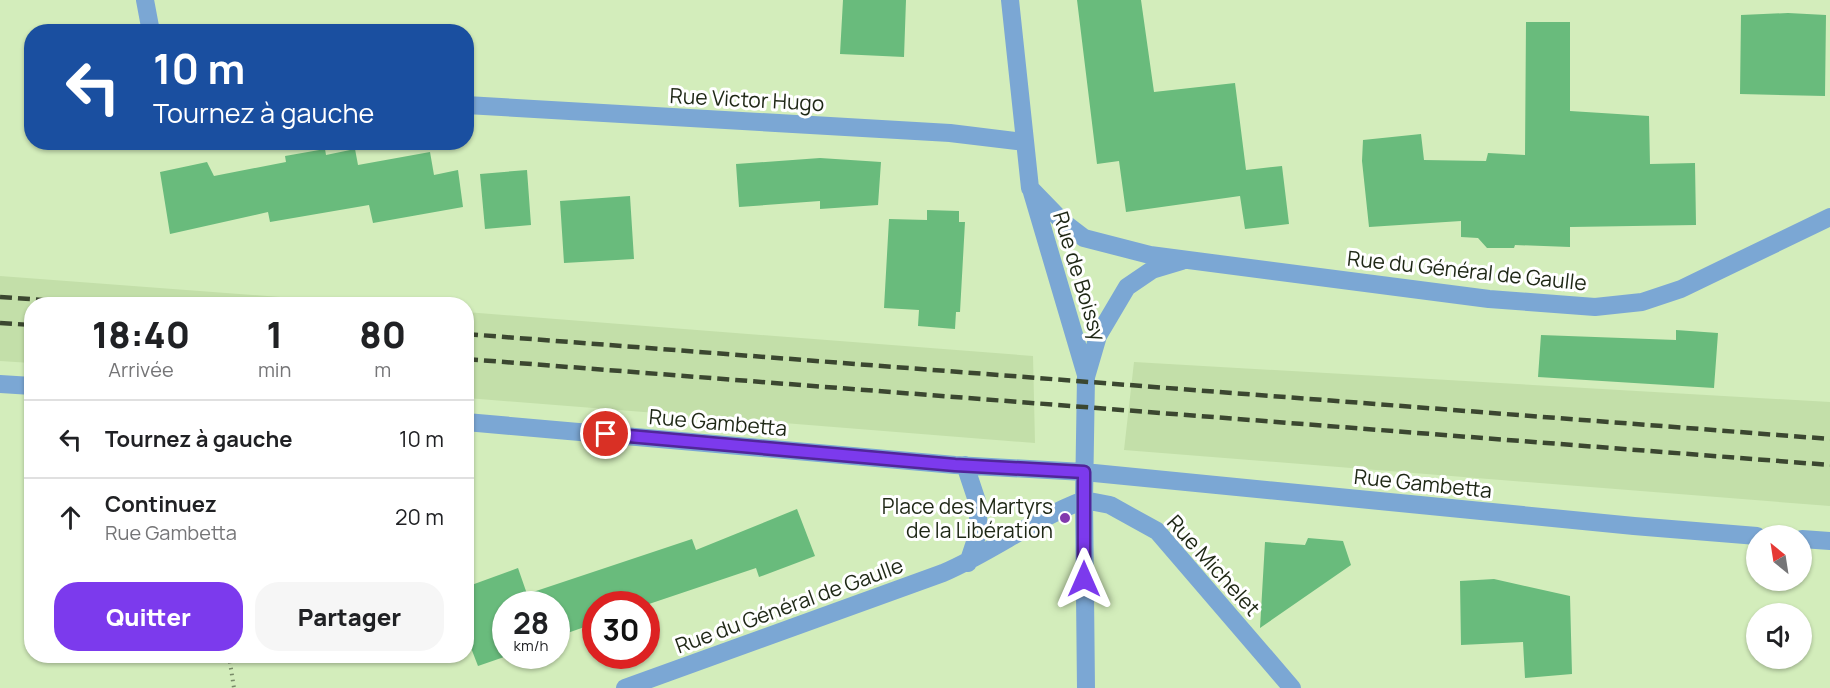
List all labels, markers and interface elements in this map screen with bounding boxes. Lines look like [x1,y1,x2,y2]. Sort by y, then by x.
text: 10 m [153,39,245,97]
icon: left [54,48,132,126]
street label: Rue Victor Hugo [669,81,825,117]
text: Tournez à gauche [153,94,374,131]
street label: Rue de Boissy [1047,208,1113,344]
street label: Rue du Général de Gaulle [1346,243,1588,297]
text: 18:40 [92,310,190,359]
text: 1 [266,310,283,359]
text: 80 [359,310,406,359]
text: Arrivée [108,356,174,383]
text: min [258,356,291,383]
text: m [374,356,391,383]
street label: Rue Gambetta [648,402,788,442]
pin [580,408,631,459]
icon: arrive [589,417,622,450]
icon: left [54,423,87,456]
text: Tournez à gauche [105,424,292,454]
text: 10 m [399,424,444,454]
street label: Rue Gambetta [1353,462,1493,504]
text: Continuez [105,489,217,519]
place label: Place des Martyrs de la Libération [882,492,1053,544]
icon: ahead [54,501,87,534]
text: 20 m [395,502,444,532]
street label: Rue Michelet [1161,509,1267,621]
marker: Place des Martyrs de la Libération [1058,511,1072,525]
text: Rue Gambetta [105,519,237,546]
north arrow [1746,525,1812,591]
map controls [1746,525,1812,669]
position arrow [1052,547,1116,611]
street label: Rue du Général de Gaulle [671,551,907,659]
button: Quitter [54,582,243,651]
button: Partager [255,582,444,651]
speed limit sign: 30 [582,591,660,669]
text: 28 [513,602,549,643]
button: sound [1746,603,1812,669]
text: km/h [514,635,548,656]

